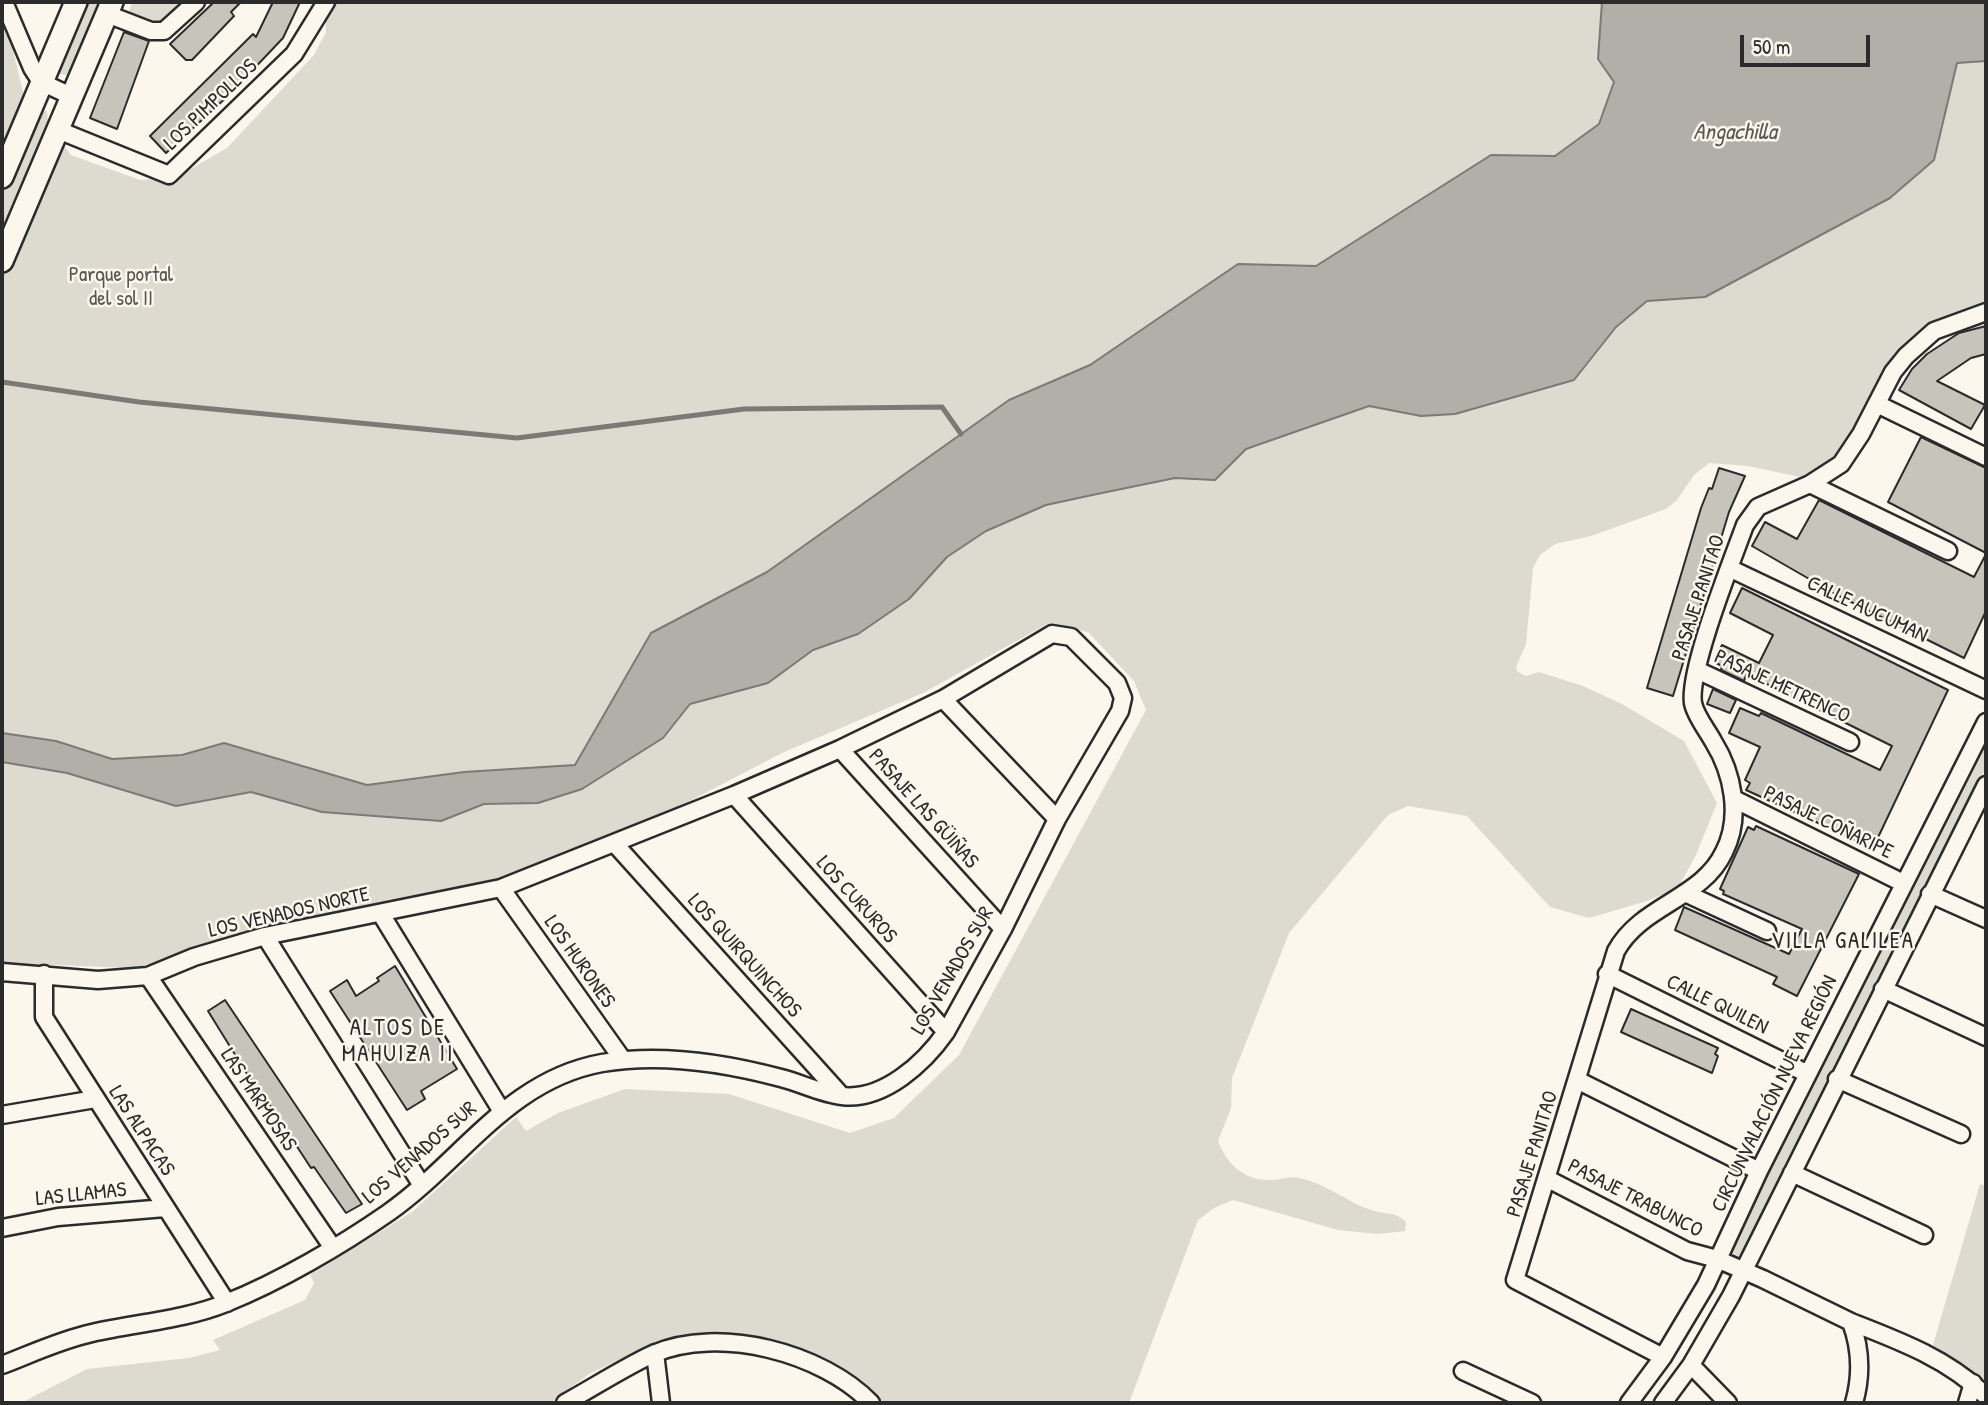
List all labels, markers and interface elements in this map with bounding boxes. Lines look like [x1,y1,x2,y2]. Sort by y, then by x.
scale bar [1743,21,1872,65]
text: 50 m [1753,32,1790,61]
street label: LOS PIMPOLLOS [159,54,263,156]
water label: Angachilla [1693,119,1777,147]
park label: Parque portal del sol II [69,262,173,312]
street label: PASAJE PANITAO [1667,532,1731,664]
street label: CALLE AUCUMAN [1803,571,1931,649]
street label: PASAJE METRENCO [1710,645,1854,729]
street label: PASAJE LAS GÜIÑAS [863,744,983,874]
street label: PASAJE COÑARIPE [1759,781,1897,865]
street label: LOS CURUROS [810,851,902,949]
street label: LOS VENADOS NORTE [206,882,372,944]
street label: LOS QUIRQUINCHOS [682,889,806,1023]
street label: LOS VENADOS SUR [906,903,1000,1039]
street label: LOS HURONES [538,911,620,1013]
district label: VILLA GALILEA [1773,928,1913,956]
street label: CALLE QUILEN [1662,970,1772,1040]
street label: CIRCUNVALACIÓN NUEVA REGIÓN [1707,972,1843,1216]
district label: ALTOS DE MAHUIZA II [343,1015,453,1069]
street label: LAS MARMOSAS [214,1044,302,1156]
street label: LAS ALPACAS [103,1081,179,1181]
street label: PASAJE PANITAO [1502,1088,1564,1220]
street label: LOS VENADOS SUR [358,1096,482,1210]
street label: PASAJE TRABUNCO [1563,1154,1707,1244]
street label: LAS LLAMAS [35,1178,127,1212]

